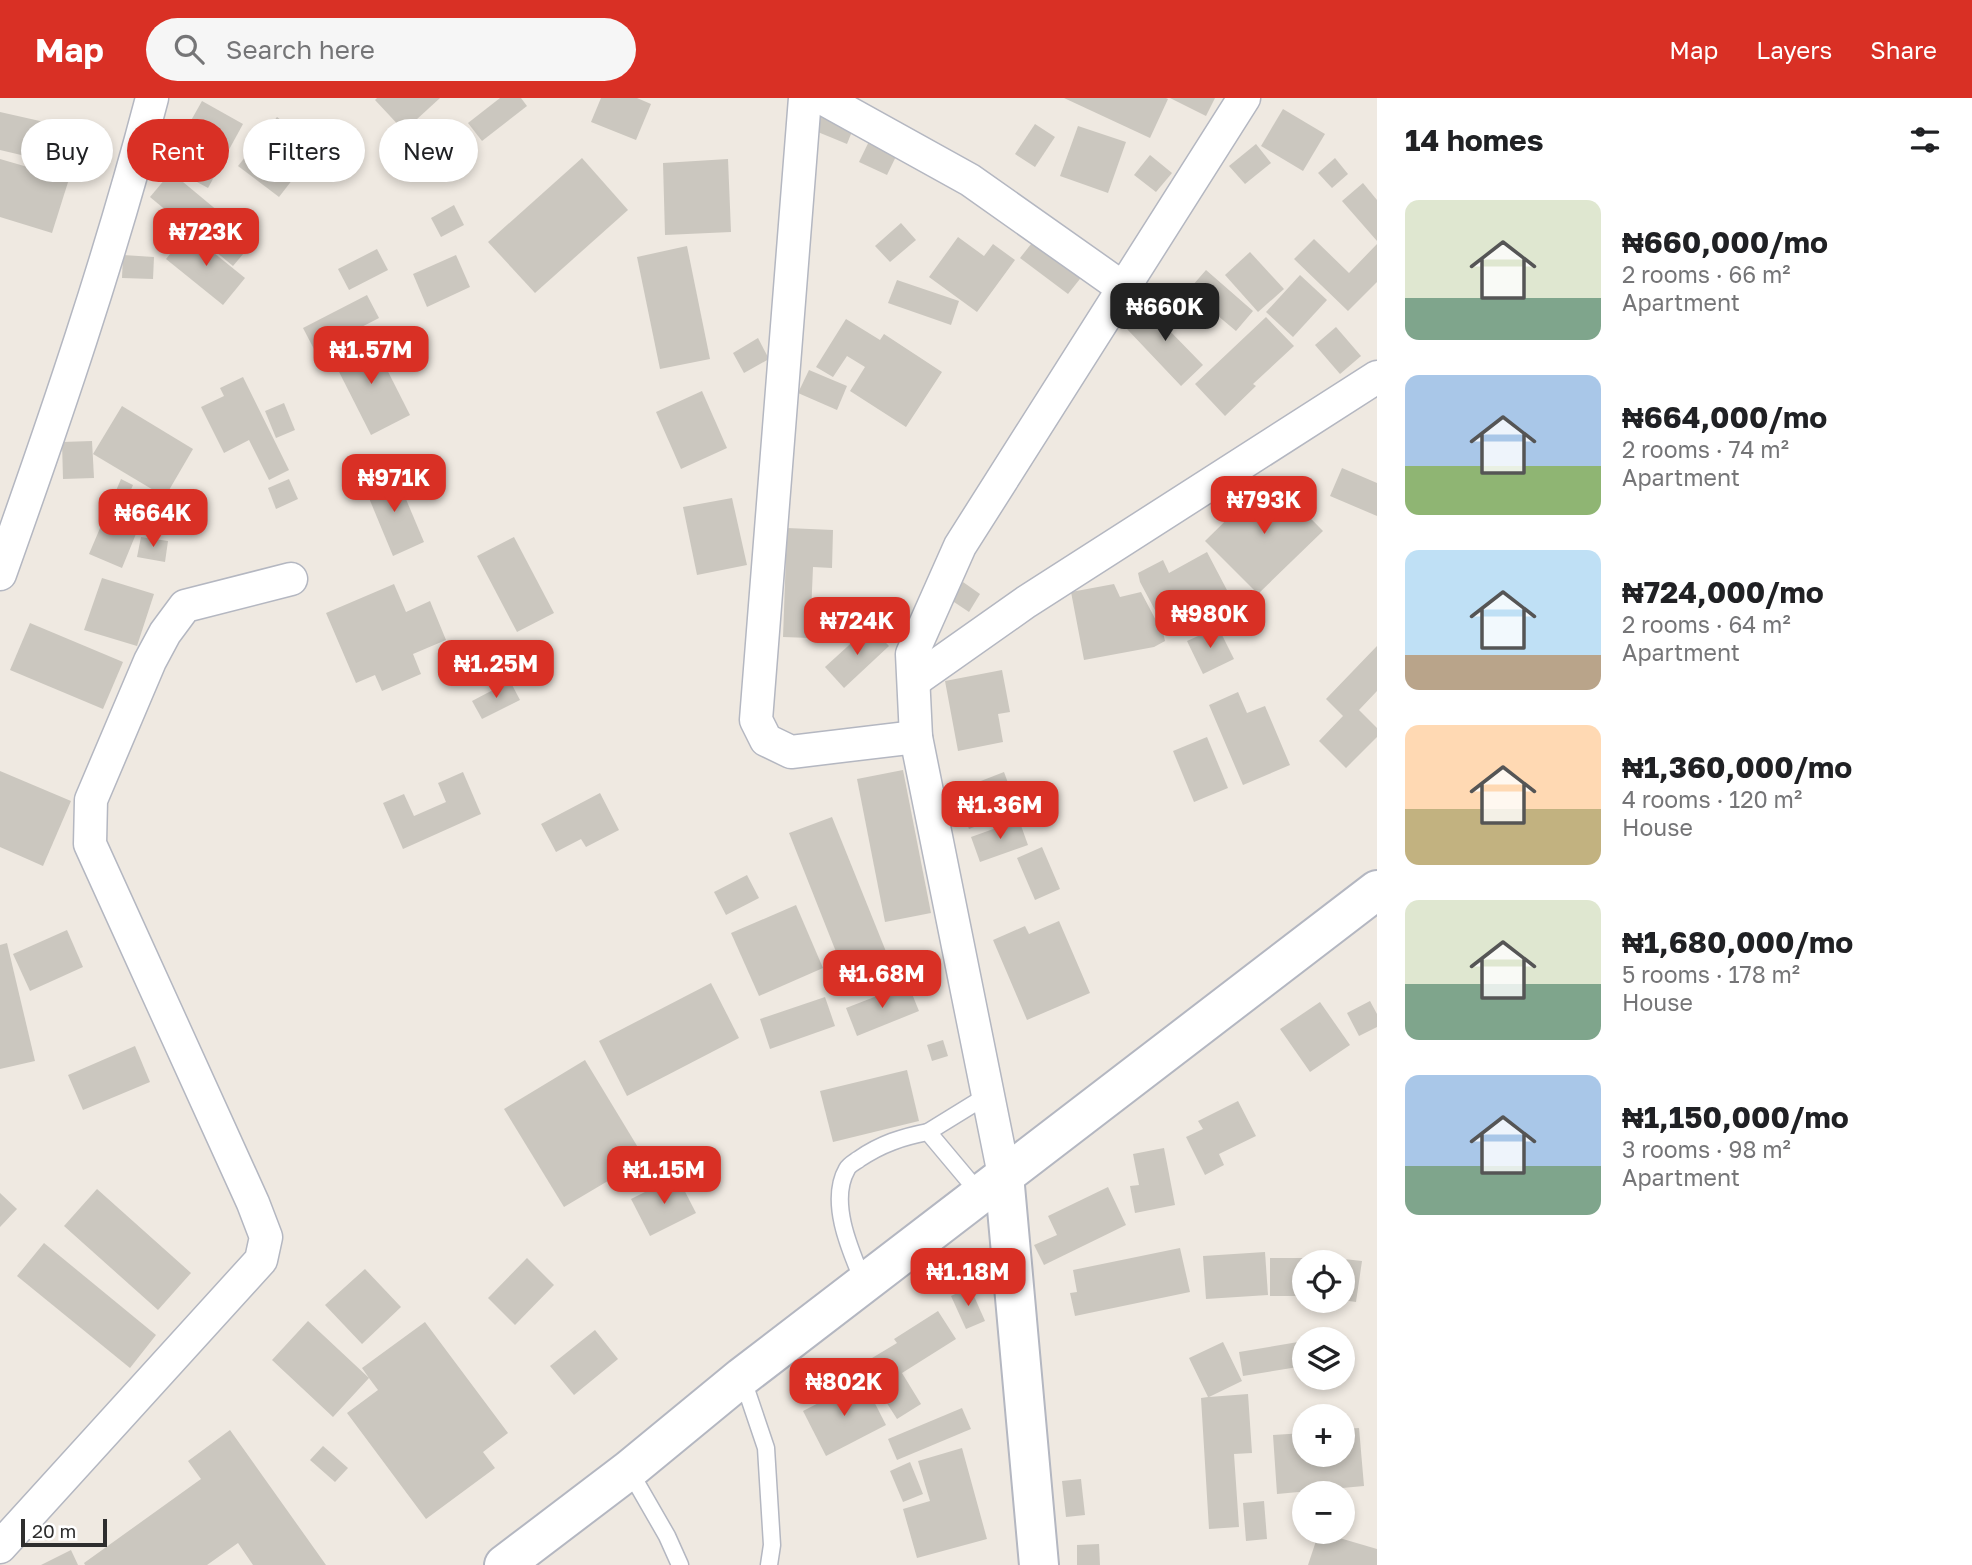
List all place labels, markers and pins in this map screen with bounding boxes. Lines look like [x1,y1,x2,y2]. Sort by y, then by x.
pin: ₦723K [157,208,255,268]
pin: ₦660K [1116,284,1214,343]
pin: ₦1.57M [314,327,428,386]
pin: ₦971K [345,454,443,514]
pin: ₦793K [1215,476,1313,536]
pin: ₦664K [104,490,202,549]
pin: ₦980K [1161,590,1259,650]
pin: ₦724K [808,598,906,657]
pin: ₦1.25M [439,640,553,700]
pin: ₦1.36M [943,782,1057,841]
pin: ₦1.68M [825,950,939,1010]
pin: ₦1.15M [607,1146,721,1206]
pin: ₦1.18M [911,1248,1025,1308]
pin: ₦802K [795,1358,893,1418]

